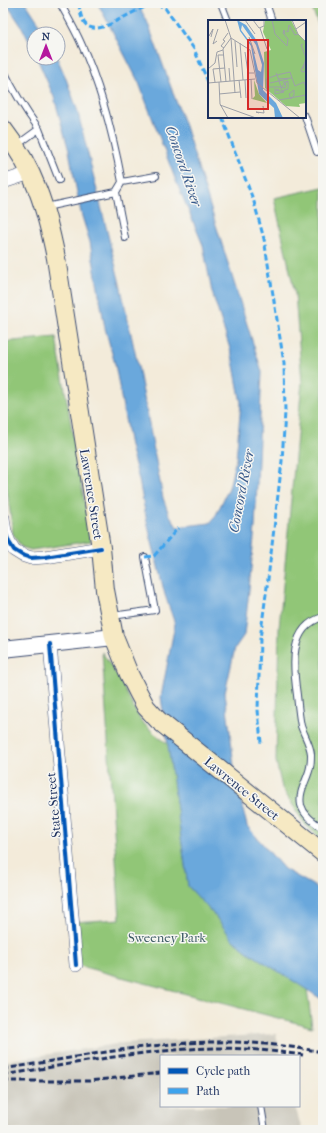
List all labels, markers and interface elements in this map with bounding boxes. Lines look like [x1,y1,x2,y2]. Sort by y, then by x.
inset map [208,20,306,118]
north arrow [26,26,66,66]
text: N [42,30,51,43]
water label: Concord River [162,124,206,210]
water label: Concord River [225,446,258,534]
street label: Lawrence Street [77,447,106,541]
street label: Lawrence Street [201,754,282,823]
street label: State Street [43,771,64,838]
park label: Sweeney Park [128,930,206,945]
legend [160,1055,300,1107]
text: Cycle path [196,1064,251,1078]
text: Path [196,1084,220,1098]

